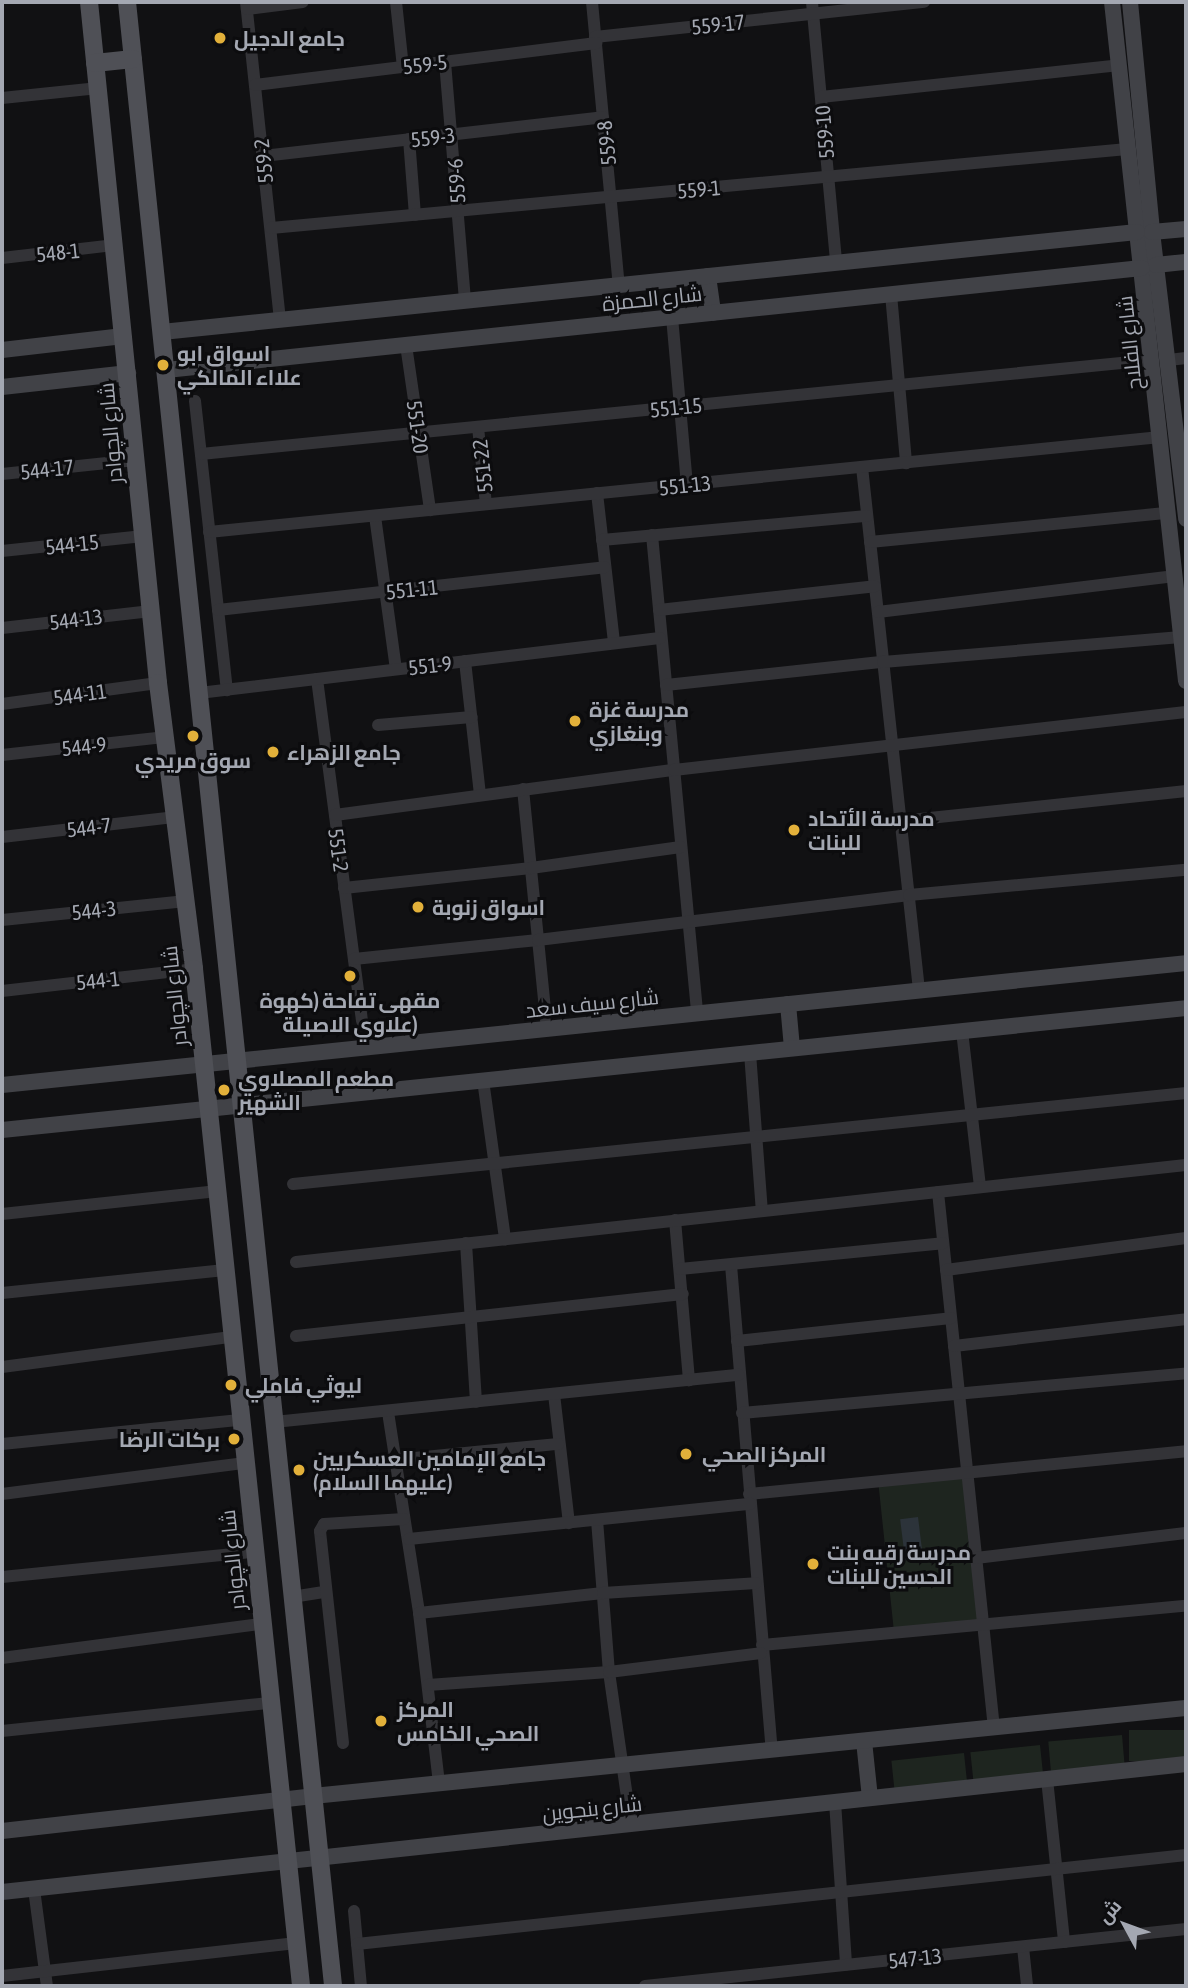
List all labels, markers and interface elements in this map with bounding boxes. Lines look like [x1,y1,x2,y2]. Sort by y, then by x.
street label: 559-17 [690,9,746,39]
place label: جامع الدجيل [234,25,345,51]
marker: جامع الدجيل [212,30,228,46]
street label: 559-5 [401,49,449,79]
street label: 559-10 [809,104,839,160]
street label: 559-8 [591,119,621,167]
street label: 559-3 [409,122,457,152]
street label: 559-2 [248,137,278,185]
street label: 559-6 [442,158,470,204]
street label: 559-1 [676,175,722,203]
street label: 548-1 [35,237,81,267]
street label: شارع الحمزة [601,280,703,316]
street label: شارع الفلاح [1112,295,1146,391]
place label: اسواق ابو علااء المالكي [177,340,302,390]
marker: اسواق ابو علااء المالكي [155,357,171,373]
street label: شارع الچوادر [93,382,127,484]
street label: 551-15 [649,392,703,422]
street label: 551-20 [402,399,434,455]
street label: 551-22 [467,438,497,494]
street label: 544-17 [19,454,75,484]
street label: 551-13 [658,470,712,500]
street label: 544-15 [44,529,100,559]
street label: 551-11 [385,574,439,604]
street label: 544-13 [48,603,104,635]
street label: 551-9 [407,650,453,680]
street label: 544-11 [52,678,108,710]
place label: مدرسة غزة وبنغازي [589,696,689,746]
marker: مدرسة غزة وبنغازي [567,713,583,729]
marker: سوق مريدي [185,728,201,744]
street label: 544-9 [60,731,108,761]
place label: جامع الزهراء [287,739,401,765]
marker: جامع الزهراء [265,744,281,760]
place label: سوق مريدي [135,747,251,773]
place label: مدرسة الأتحاد للبنات [808,805,935,855]
street label: 544-7 [65,812,113,842]
marker: مدرسة الأتحاد للبنات [786,822,802,838]
street label: 551-2 [323,827,355,873]
place label: اسواق زنوبة [432,894,545,920]
street label: 544-3 [70,895,118,925]
marker: اسواق زنوبة [410,899,426,915]
street label: شارع الچوادر [156,944,192,1048]
street label: 544-1 [75,965,121,995]
marker: مقهى تفاحة (كهوة علاوي الاصيلة) [342,968,358,984]
street label: شارع سيف سعد [524,983,660,1023]
place label: مقهى تفاحة (كهوة علاوي الاصيلة) [260,987,440,1037]
place label: مطعم المصلاوي الشهير [238,1065,394,1115]
marker: مطعم المصلاوي الشهير [216,1082,232,1098]
place label: ليوثي فاملي [245,1372,362,1398]
marker: ليوثي فاملي [223,1377,239,1393]
place label: بركات الرضا [119,1426,220,1452]
marker: بركات الرضا [226,1431,242,1447]
place label: المركز الصحي [702,1441,826,1467]
marker: المركز الصحي [676,1444,696,1464]
place label: جامع الإمامين العسكريين (عليهما السلام) [313,1445,546,1495]
marker: جامع الإمامين العسكريين (عليهما السلام) [291,1462,307,1478]
street label: شارع الچوادر [214,1508,250,1612]
place label: مدرسة رقيه بنت الحسين للبنات [827,1539,971,1589]
marker: مدرسة رقيه بنت الحسين للبنات [805,1556,821,1572]
place label: المركز الصحي الخامس [397,1696,539,1746]
marker: المركز الصحي الخامس [371,1711,391,1731]
street label: شارع بنجوين [541,1790,643,1826]
north arrow [1090,1890,1160,1960]
text: ش [1093,1895,1125,1928]
street label: 547-13 [887,1943,943,1973]

